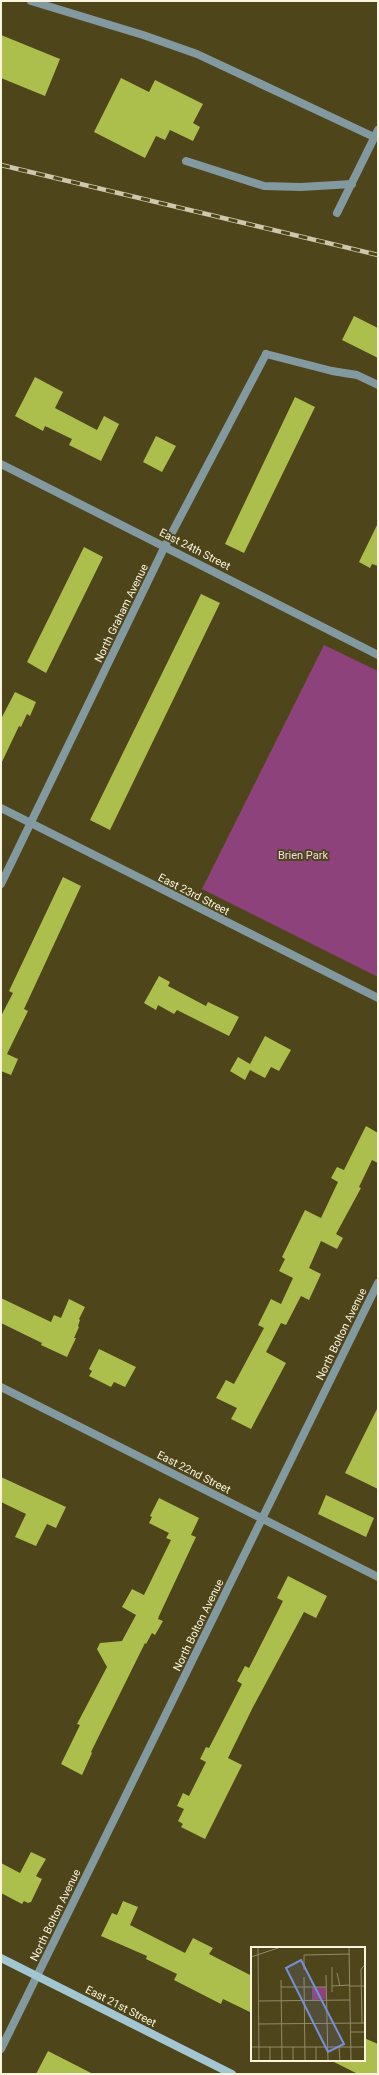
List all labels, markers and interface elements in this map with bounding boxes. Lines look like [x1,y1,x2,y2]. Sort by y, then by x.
street label: East 24th Street [157,526,233,573]
street label: North Graham Avenue [92,562,151,665]
park label: Brien Park [278,849,328,862]
street label: East 23rd Street [156,871,232,918]
street label: North Bolton Avenue [314,1286,369,1382]
street label: East 22nd Street [155,1448,233,1497]
street label: North Bolton Avenue [171,1577,226,1673]
street label: North Bolton Avenue [28,1867,83,1963]
inset map [251,1947,365,2061]
street label: East 21st Street [83,1983,159,2030]

